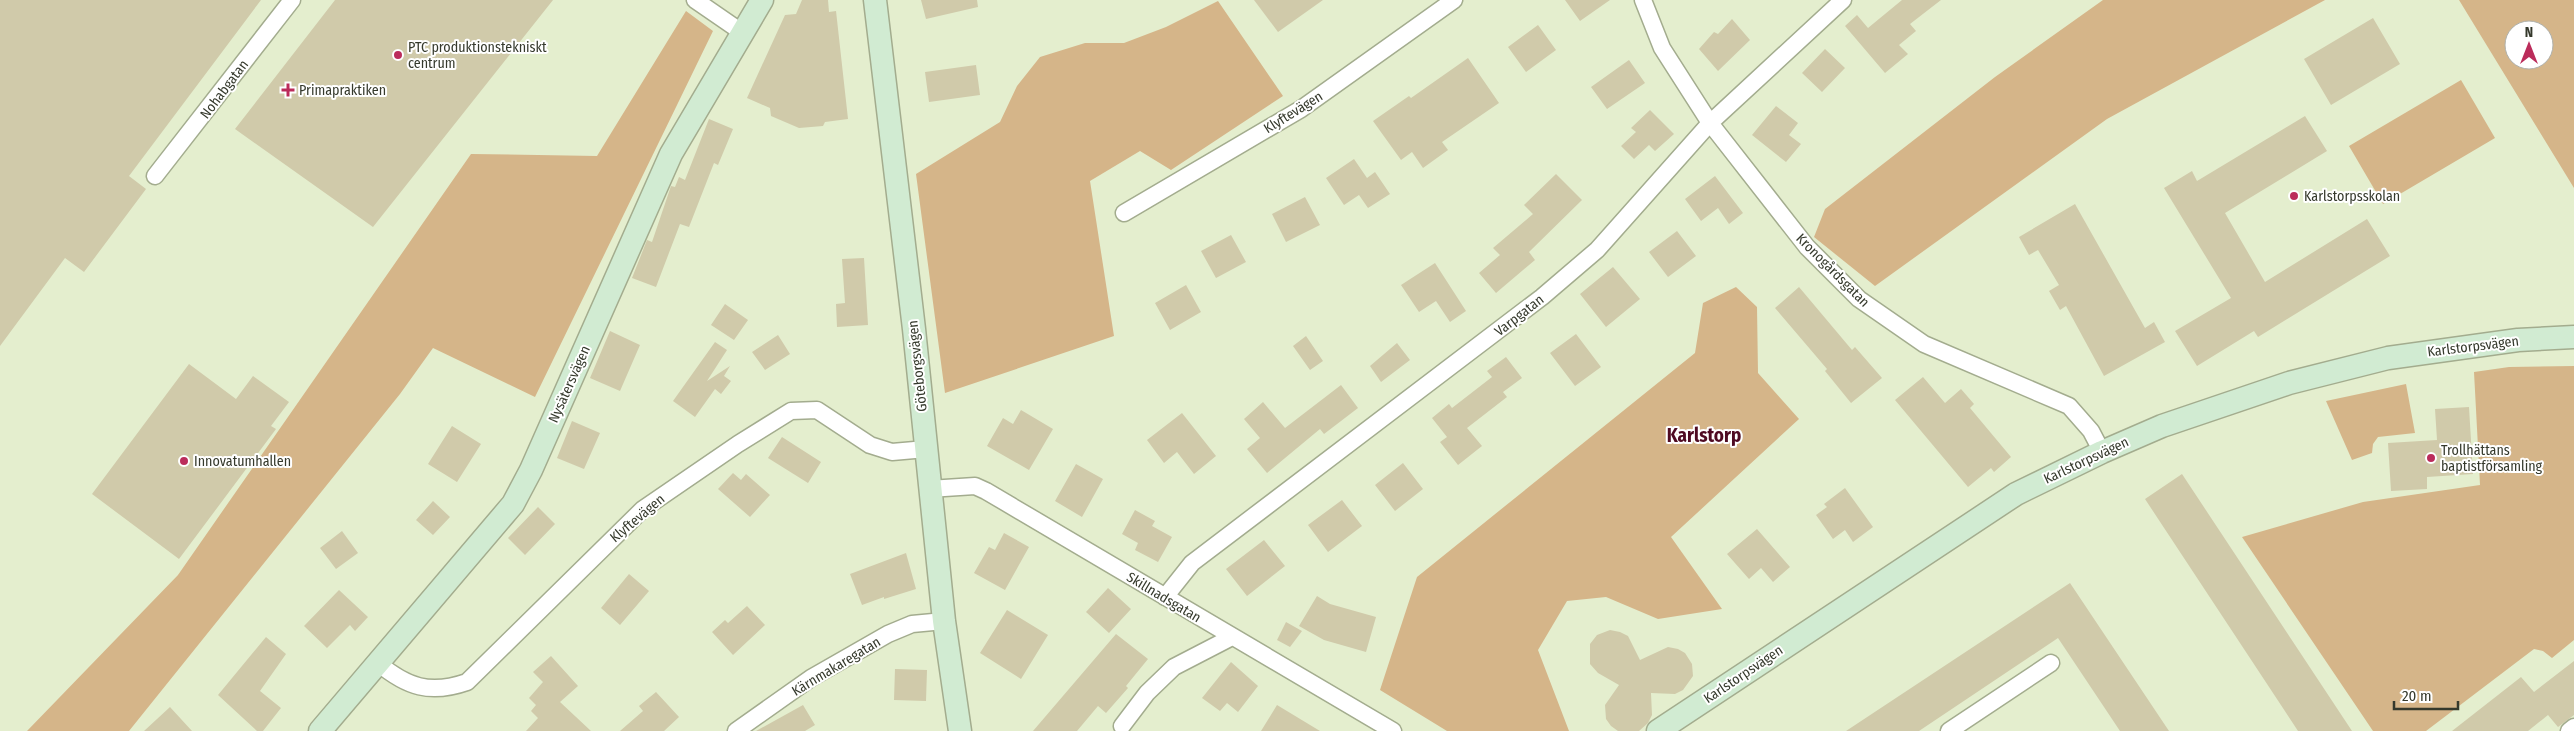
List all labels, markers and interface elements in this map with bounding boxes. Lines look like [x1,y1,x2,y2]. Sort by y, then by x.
north arrow [2504,20,2554,70]
text: N [2525,24,2533,41]
place label: PTC produktionstekniskt centrum [408,39,547,72]
marker: PTC produktionstekniskt centrum [392,49,404,61]
street label: Nohabgatan [197,56,252,122]
place label: Primapraktiken [299,82,386,99]
marker: Primapraktiken [281,83,295,97]
street label: Klyftevägen [1261,88,1326,137]
place label: Karlstorpsskolan [2304,188,2400,205]
marker: Karlstorpsskolan [2288,190,2300,202]
street label: Kronogårdsgatan [1792,230,1873,311]
street label: Varpgatan [1491,291,1547,340]
street label: Göteborgsvägen [904,319,931,413]
street label: Karlstorpsvägen [2426,332,2520,361]
street label: Nysätersvägen [545,343,594,425]
district label: Karlstorp [1667,424,1741,447]
street label: Karlstorpsvägen [2041,433,2131,488]
place label: Trollhättans baptistförsamling [2441,442,2543,475]
marker: Trollhättans baptistförsamling [2425,452,2437,464]
place label: Innovatumhallen [194,453,291,470]
marker: Innovatumhallen [178,455,190,467]
street label: Klyftevägen [607,491,668,546]
street label: Skillnadsgatan [1123,569,1204,626]
street label: Kärnmakaregatan [789,633,884,700]
street label: Karlstorpsvägen [1700,642,1786,707]
scale bar [2394,678,2458,710]
text: 20 m [2402,687,2432,705]

